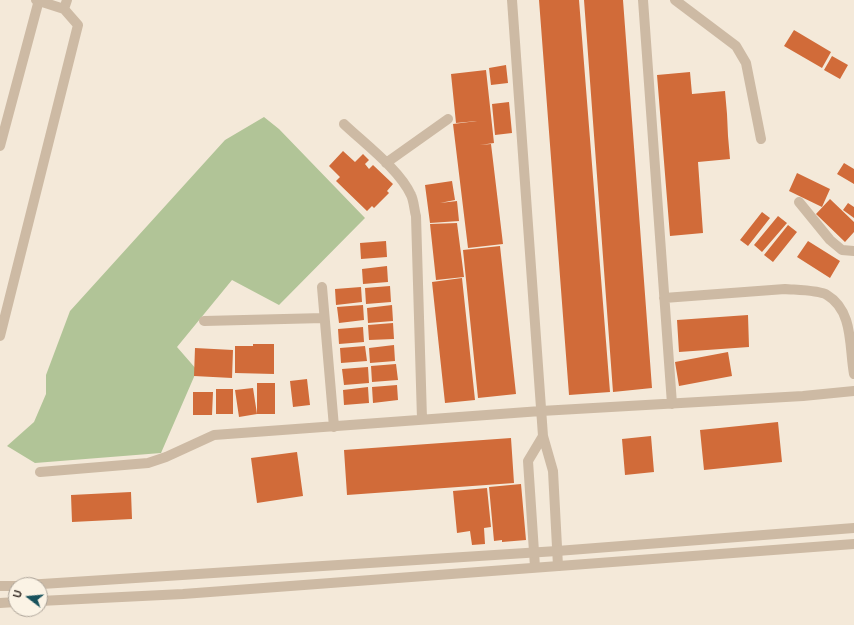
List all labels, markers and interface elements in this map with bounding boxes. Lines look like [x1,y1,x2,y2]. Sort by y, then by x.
north arrow [8,577,48,617]
text: U [10,588,25,600]

